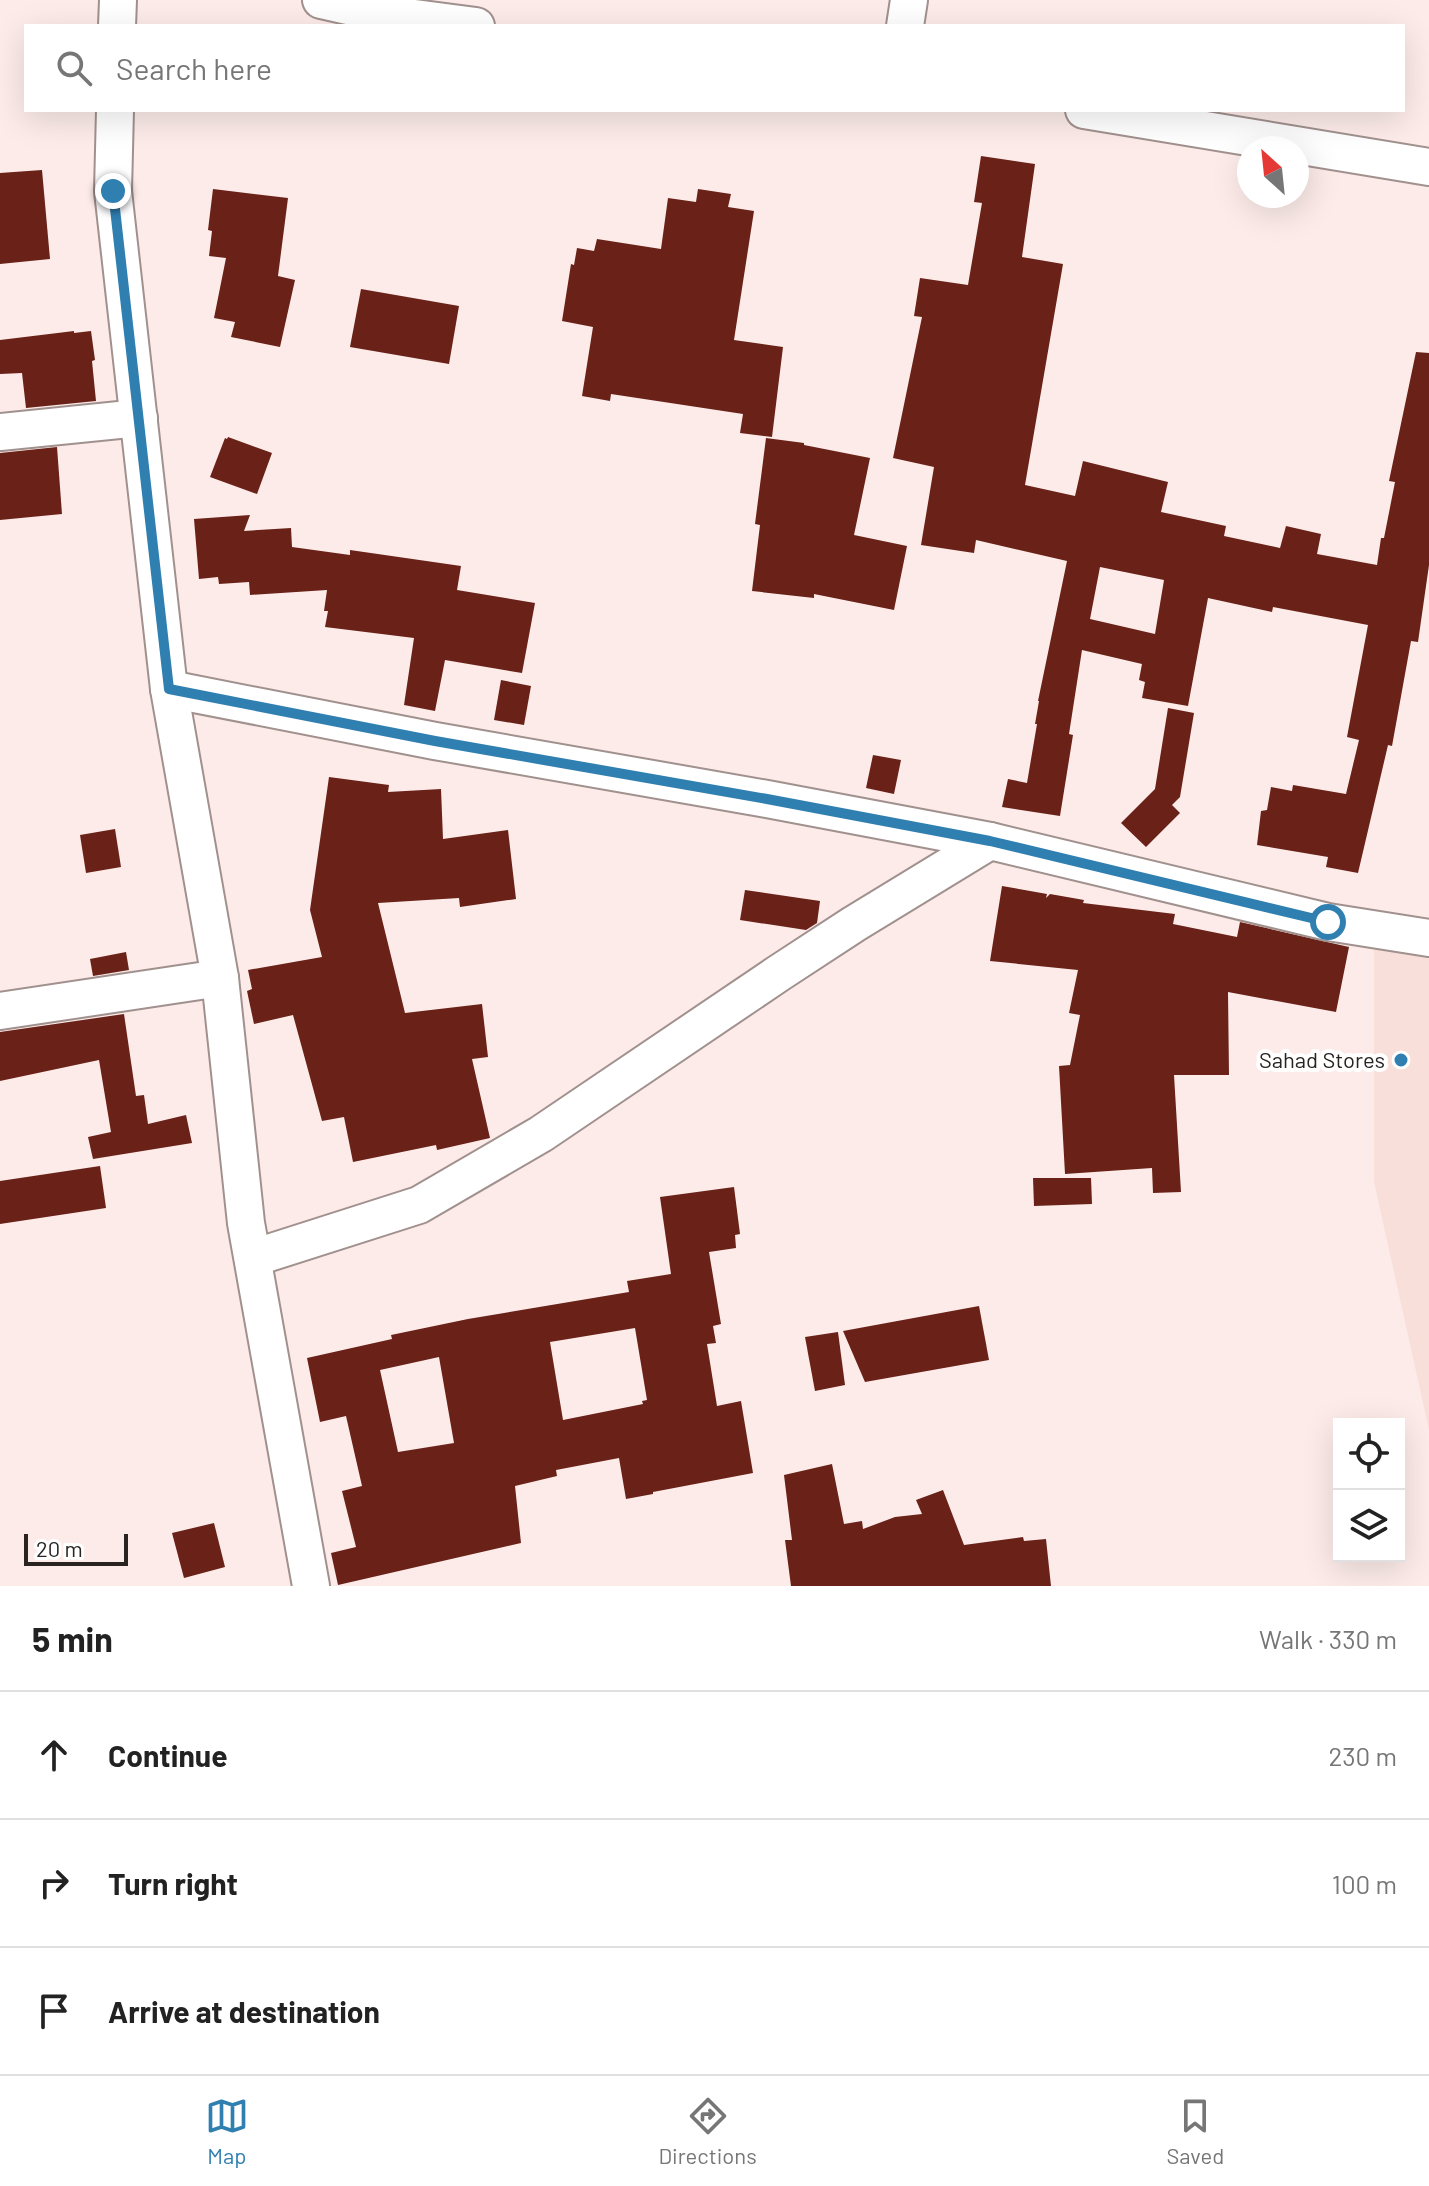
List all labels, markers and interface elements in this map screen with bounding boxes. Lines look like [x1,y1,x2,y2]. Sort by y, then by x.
search box [24,24,1405,112]
icon: search [52,46,96,90]
text: Search here [116,50,272,86]
north arrow [1237,136,1309,208]
route end [95,173,131,209]
route start [1310,904,1346,940]
place label: Sahad Stores [1259,1046,1385,1072]
marker: Sahad Stores [1392,1051,1410,1069]
map controls [1333,1418,1405,1562]
button: locate [1333,1418,1405,1490]
button: layers [1333,1490,1405,1562]
scale bar [24,1530,128,1566]
text: 20 m [36,1535,83,1561]
text: 5 min [32,1618,113,1659]
text: Walk · 330 m [1259,1623,1397,1654]
icon: ahead [32,1733,76,1777]
text: Continue [108,1737,228,1773]
text: 230 m [1328,1740,1397,1771]
icon: right [32,1861,76,1905]
text: Turn right [108,1865,238,1901]
text: 100 m [1332,1868,1397,1899]
icon: arrive [32,1989,76,2033]
text: Arrive at destination [108,1993,380,2029]
tab: Map [205,2094,249,2168]
tab: Directions [658,2094,757,2168]
tab: Saved [1166,2094,1224,2168]

